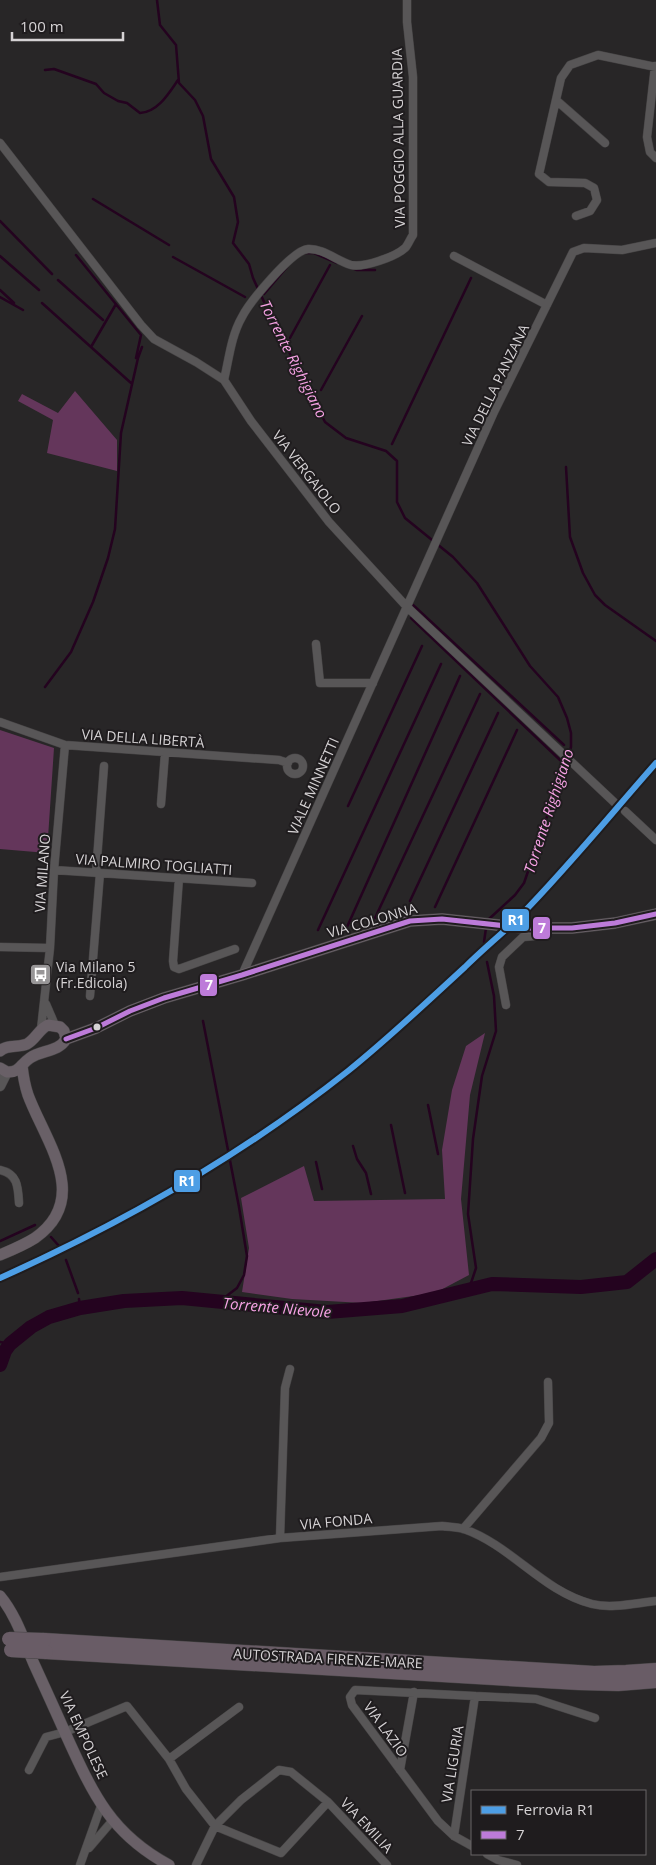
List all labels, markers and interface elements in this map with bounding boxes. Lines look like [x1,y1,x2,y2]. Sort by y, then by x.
scale bar [12,10,124,42]
text: 100 m [20,16,64,36]
street label: VIA POGGIO ALLA GUARDIA [387,48,409,228]
water label: Torrente Righigiano [256,297,332,421]
street label: VIA DELLA PANZANA [457,321,533,449]
street label: VIA VERGAIOLO [268,426,346,518]
street label: VIA DELLA LIBERTÀ [81,724,205,752]
street label: VIALE MINNETTI [283,734,343,838]
water label: Torrente Righigiano [518,746,578,876]
street label: VIA MILANO [30,833,54,913]
street label: VIA PALMIRO TOGLIATTI [75,849,233,879]
street label: VIA COLONNA [325,898,419,942]
line badge: R1 [501,908,530,932]
text: R1 [507,910,525,929]
line badge: 7 [532,916,551,940]
text: 7 [538,918,546,937]
place label: Via Milano 5 (Fr.Edicola) [56,957,135,992]
bus stop icon: Via Milano 5 (Fr.Edicola) [28,962,52,986]
line badge: 7 [199,973,218,997]
text: 7 [205,975,213,994]
unlabelled marker [92,1022,102,1032]
line badge: R1 [173,1169,201,1193]
text: R1 [178,1171,196,1190]
water label: Torrente Nievole [222,1292,332,1322]
street label: VIA FONDA [299,1508,373,1534]
street label: AUTOSTRADA FIRENZE-MARE [233,1644,423,1672]
street label: VIA EMPOLESE [55,1688,113,1782]
street label: VIA LAZIO [360,1698,412,1760]
street label: VIA LIGURIA [437,1724,467,1804]
legend [471,1790,646,1855]
street label: VIA EMILIA [336,1793,398,1857]
text: Ferrovia R1 [516,1799,595,1819]
text: 7 [516,1824,525,1844]

